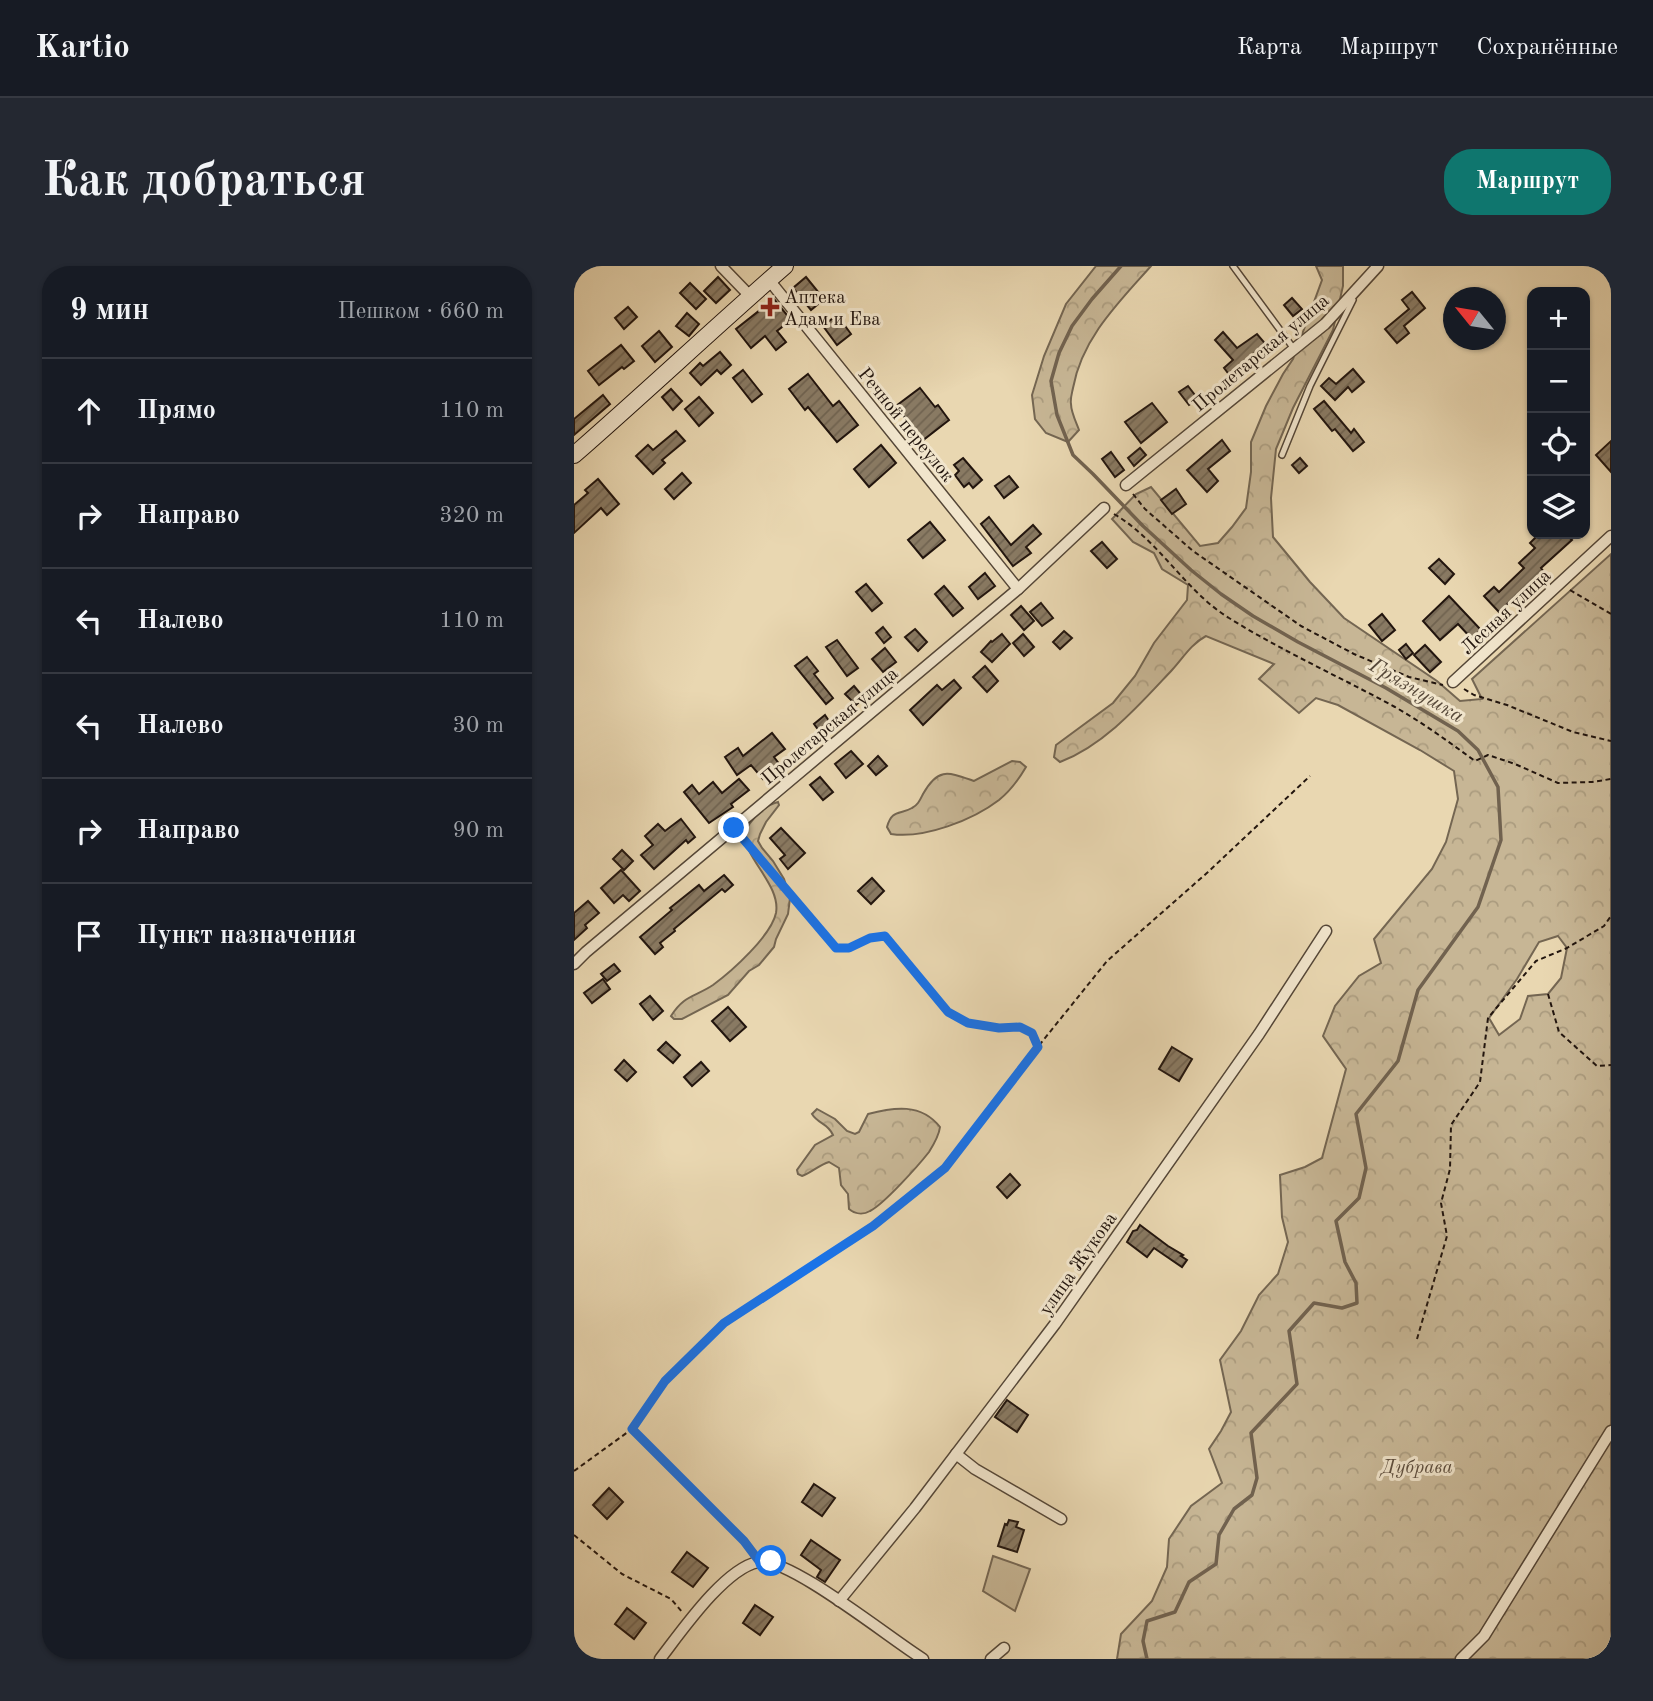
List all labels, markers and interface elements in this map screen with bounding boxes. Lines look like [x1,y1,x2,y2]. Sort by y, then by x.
text: Kartio [35,32,130,65]
text: Карта [1237,36,1302,60]
text: Маршрут [1340,36,1438,60]
text: Сохранённые [1476,36,1618,60]
button: Маршрут [1444,149,1611,215]
text: Как добраться [42,158,366,207]
north arrow [1443,287,1506,350]
map controls [1527,287,1590,539]
button: + [1527,287,1590,350]
place label: Аптека Адам и Ева [784,289,881,330]
street label: Пролетарская улица [1190,291,1334,416]
text: 9 мин [70,296,149,326]
marker: Аптека Адам и Ева [762,299,778,315]
text: Пешком · 660 m [338,300,504,323]
button: − [1527,350,1590,413]
street label: Речной переулок [853,365,957,487]
icon: ahead [70,392,108,430]
text: Прямо [137,398,216,424]
text: 110 m [439,399,504,422]
button: locate [1527,413,1590,476]
button: layers [1527,476,1590,539]
icon: right [70,497,108,535]
text: Направо [137,503,240,529]
text: 320 m [439,504,504,527]
street label: Лесная улица [1458,566,1556,659]
icon: left [70,602,108,640]
text: Налево [137,608,224,634]
text: 110 m [439,609,504,632]
water label: Грязнушка [1364,654,1467,728]
street label: Пролетарская улица [759,664,903,789]
icon: left [70,707,108,745]
text: Налево [137,713,224,739]
text: 30 m [453,714,504,737]
icon: right [70,812,108,850]
route end [718,812,749,843]
text: Направо [137,818,240,844]
text: 90 m [453,819,504,842]
icon: arrive [70,917,108,955]
text: Пункт назначения [137,923,356,949]
street label: улица Жукова [1037,1209,1122,1319]
park label: Дубрава [1378,1458,1453,1478]
route start [755,1545,786,1576]

